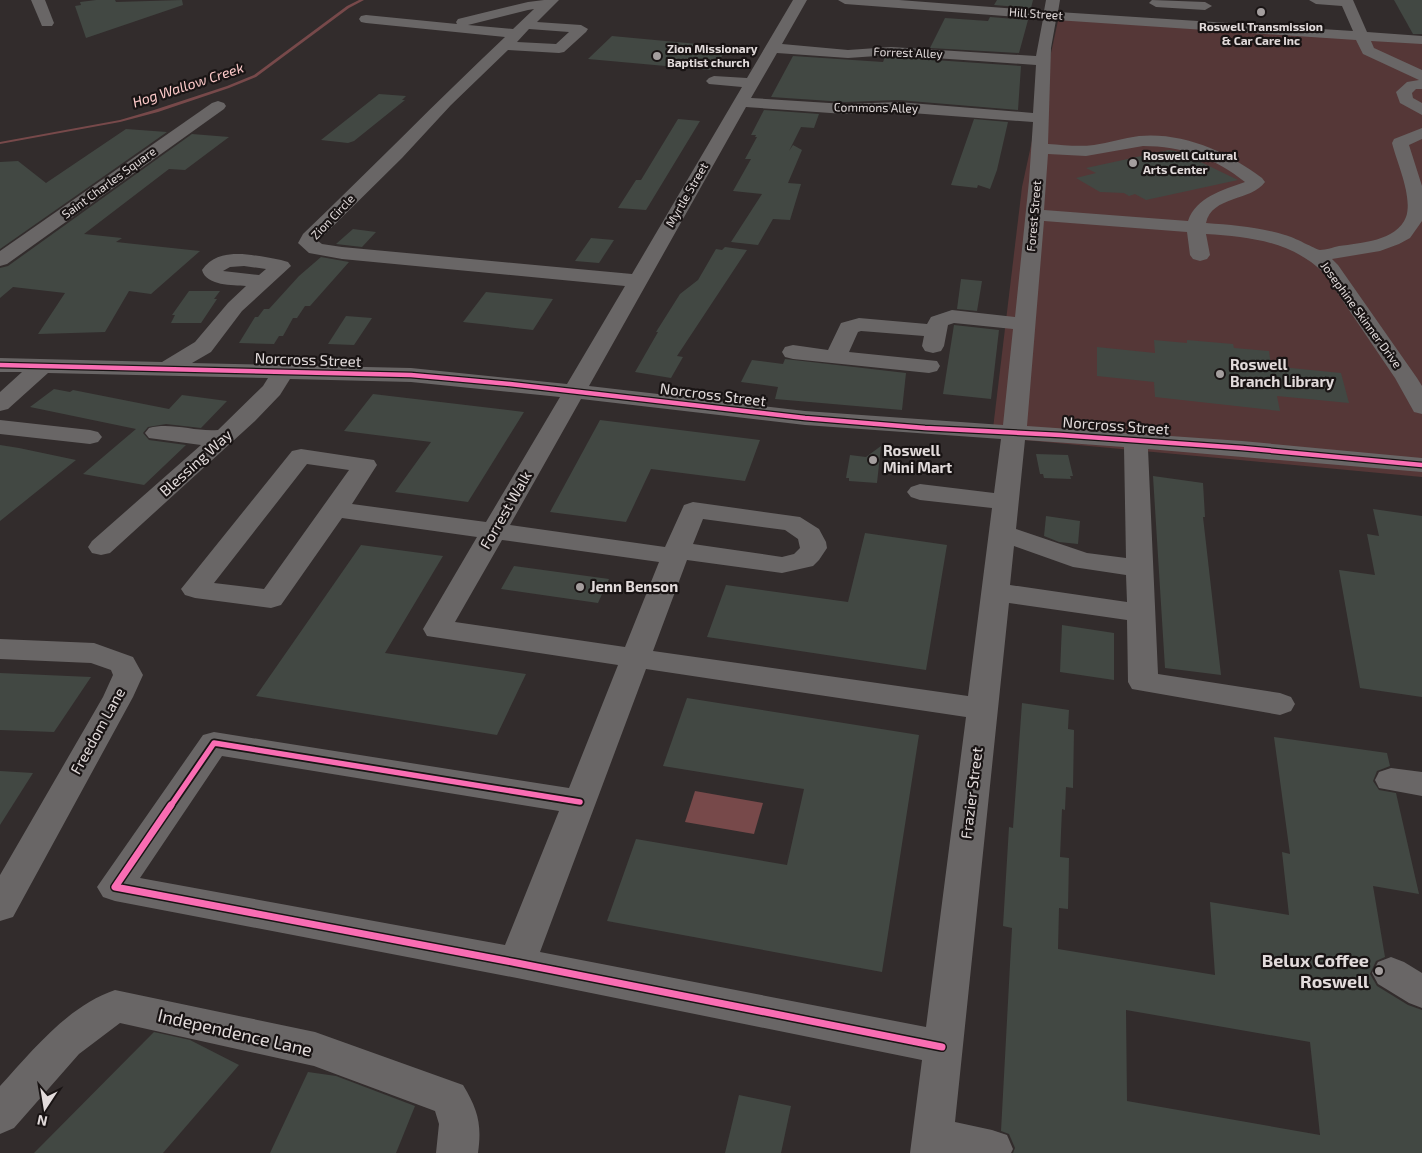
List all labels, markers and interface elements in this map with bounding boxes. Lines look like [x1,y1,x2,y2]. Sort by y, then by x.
street label: Hill Street [1009,4,1064,22]
marker: Roswell Transmission & Car Care Inc [1255,6,1267,18]
place label: Roswell Transmission & Car Care Inc [1199,19,1323,47]
place label: Zion Missionary Baptist church [667,41,758,69]
street label: Forrest Alley [873,44,944,60]
marker: Zion Missionary Baptist church [651,50,663,62]
water label: Hog Wallow Creek [130,59,246,111]
street label: Commons Alley [834,99,919,115]
street label: Saint Charles Square [59,143,158,221]
place label: Roswell Cultural Arts Center [1143,148,1237,176]
marker: Roswell Cultural Arts Center [1127,157,1139,169]
street label: Myrtle Street [662,159,710,229]
street label: Forest Street [1023,180,1043,252]
street label: Zion Circle [308,191,357,242]
street label: Josephine Skinner Drive [1318,258,1405,370]
street label: Norcross Street [254,348,362,370]
place label: Roswell Branch Library [1230,355,1335,391]
marker: Roswell Branch Library [1214,368,1226,380]
street label: Norcross Street [659,379,768,409]
street label: Norcross Street [1062,412,1170,438]
street label: Blessing Way [155,425,235,499]
place label: Roswell Mini Mart [883,441,952,476]
marker: Roswell Mini Mart [867,454,879,466]
street label: Forrest Walk [476,467,535,552]
place label: Jenn Benson [590,577,678,595]
marker: Jenn Benson [574,581,586,593]
street label: Freedom Lane [66,684,128,777]
street label: Frazier Street [956,746,986,840]
place label: Belux Coffee Roswell [1262,949,1369,992]
marker: Belux Coffee Roswell [1373,965,1385,977]
street label: Independence Lane [156,1004,315,1060]
north arrow [20,1083,70,1133]
text: N [35,1112,49,1131]

